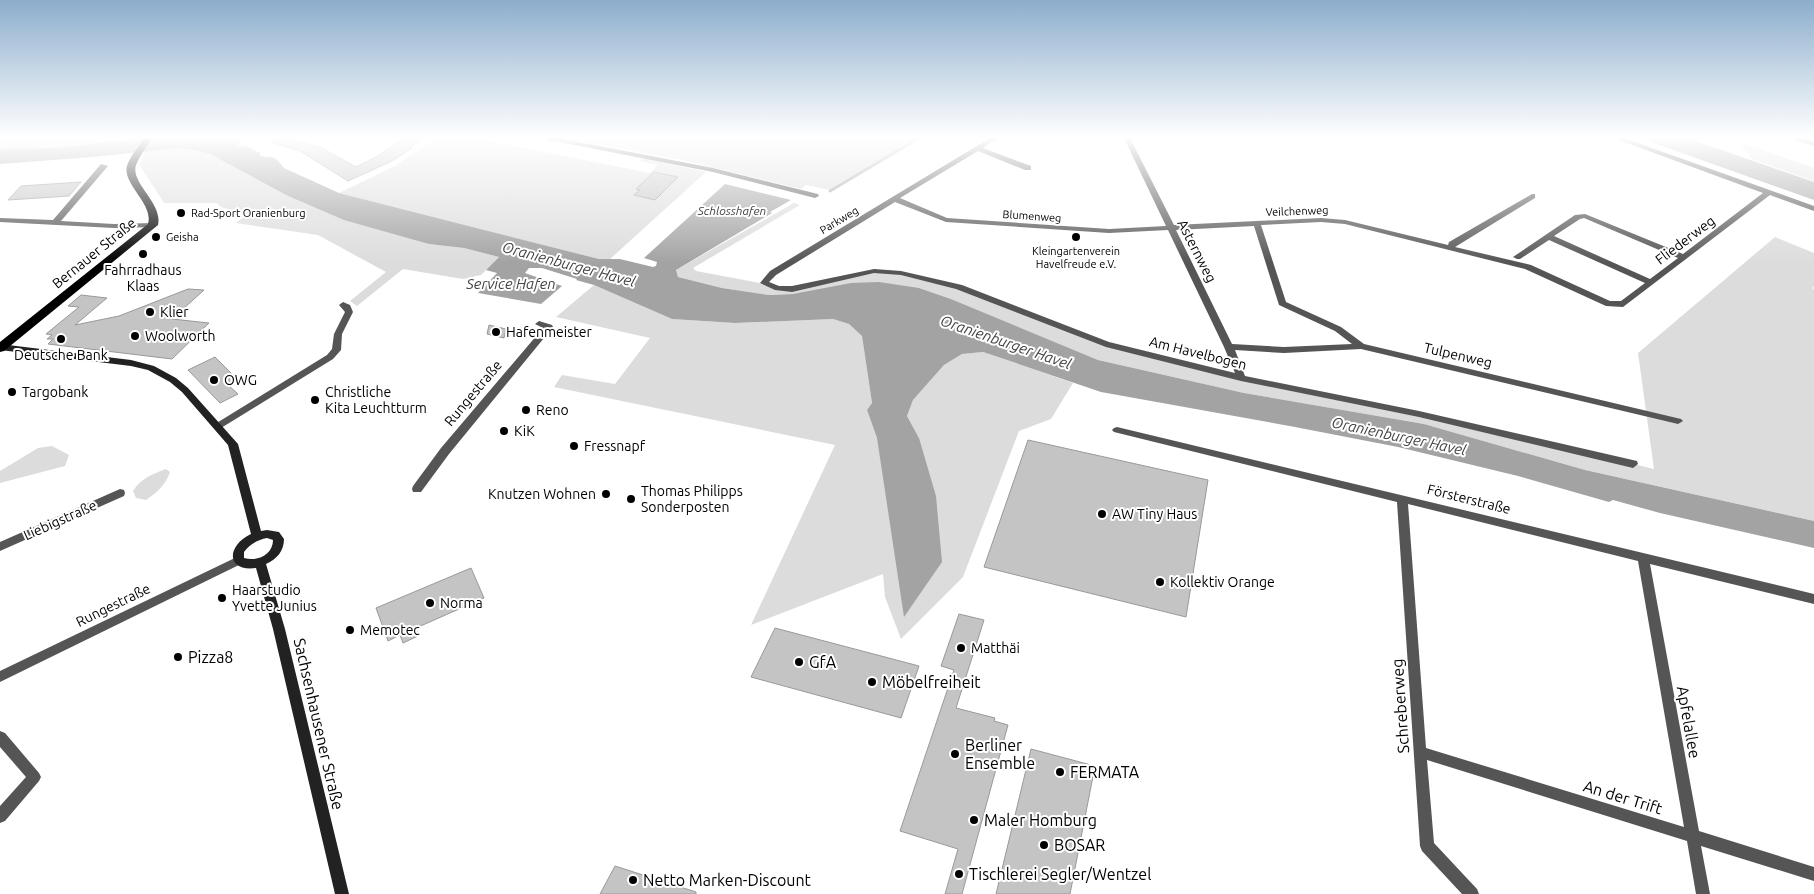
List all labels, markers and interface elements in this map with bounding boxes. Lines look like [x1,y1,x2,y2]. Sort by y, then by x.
water label: Schlosshafen [697,204,766,217]
street label: Parkweg [818,204,860,236]
street label: Veilchenweg [1265,204,1329,218]
marker: Rad-Sport Oranienburg [175,207,187,219]
place label: Rad-Sport Oranienburg [191,207,306,219]
street label: Blumenweg [1002,208,1062,224]
street label: Fliederweg [1652,212,1718,268]
street label: Bernauer Straße [49,214,139,292]
street label: Asternweg [1174,217,1220,285]
marker: Geisha [150,231,162,243]
place label: Geisha [166,231,199,243]
marker: Kleingartenverein Havelfreude e.V. [1070,231,1082,243]
water label: Oranienburger Havel [501,238,638,290]
place label: Kleingartenverein Havelfreude e.V. [1032,245,1120,270]
marker: Fahrradhaus Klaas [137,248,149,260]
place label: Fahrradhaus Klaas [104,262,182,294]
water label: Service Hafen [465,275,556,292]
place label: Klier [160,304,189,320]
marker: Klier [144,306,156,318]
water label: Oranienburger Havel [938,312,1074,373]
place label: Hafenmeister [506,324,592,340]
marker: Hafenmeister [490,326,502,338]
place label: Woolworth [145,328,216,344]
marker: Woolworth [129,330,141,342]
marker: Deutsche Bank [55,333,67,345]
street label: Am Havelbogen [1148,333,1248,373]
street label: Tulpenweg [1422,339,1494,371]
place label: Deutsche Bank [14,347,108,363]
street label: Rungestraße [441,357,505,429]
place label: OWG [224,372,257,388]
marker: OWG [208,374,220,386]
place label: Targobank [22,384,88,400]
place label: Christliche Kita Leuchtturm [325,384,427,416]
marker: Targobank [6,386,18,398]
marker: Christliche Kita Leuchtturm [309,394,321,406]
place label: Reno [536,402,569,418]
marker: Reno [520,404,532,416]
water label: Oranienburger Havel [1330,413,1469,459]
place label: KiK [514,423,535,439]
marker: KiK [498,425,510,437]
place label: Fressnapf [584,438,646,454]
marker: Fressnapf [568,440,580,452]
street label: Försterstraße [1426,481,1512,517]
place label: Thomas Philipps Sonderposten [641,483,743,515]
place label: Knutzen Wohnen [488,486,596,502]
marker: Knutzen Wohnen [600,488,612,500]
marker: Thomas Philipps Sonderposten [625,493,637,505]
street label: Liebigstraße [21,497,99,543]
place label: AW Tiny Haus [1112,506,1197,522]
marker: AW Tiny Haus [1096,508,1108,520]
place label: Kollektiv Orange [1170,574,1275,590]
marker: Kollektiv Orange [1154,576,1166,588]
street label: Rungestraße [73,580,153,630]
place label: Haarstudio Yvette Junius [232,582,317,614]
marker: Haarstudio Yvette Junius [216,592,228,604]
place label: Norma [440,595,483,611]
marker: Norma [424,597,436,609]
place label: Memotec [360,622,420,638]
marker: Memotec [344,624,356,636]
street label: Sachsenhausener Straße [290,636,348,812]
place label: Matthäi [971,640,1020,656]
marker: Matthäi [955,642,967,654]
place label: Pizza8 [188,648,233,666]
marker: Pizza8 [172,651,184,663]
place label: GfA [809,653,837,671]
marker: GfA [793,656,805,668]
street label: Schreberweg [1388,658,1412,754]
place label: Möbelfreiheit [882,673,981,691]
marker: Möbelfreiheit [866,676,878,688]
street label: Apfelallee [1674,684,1704,760]
place label: Berliner Ensemble [965,736,1035,772]
marker: Berliner Ensemble [949,748,961,760]
place label: FERMATA [1070,763,1140,781]
marker: FERMATA [1054,766,1066,778]
street label: An der Trift [1581,776,1665,818]
place label: Maler Homburg [984,811,1097,829]
marker: Maler Homburg [968,814,980,826]
place label: BOSAR [1054,836,1105,854]
marker: BOSAR [1038,839,1050,851]
place label: Tischlerei Segler/Wentzel [969,865,1151,883]
marker: Tischlerei Segler/Wentzel [953,868,965,880]
place label: Netto Marken-Discount [643,871,812,889]
marker: Netto Marken-Discount [627,874,639,886]

